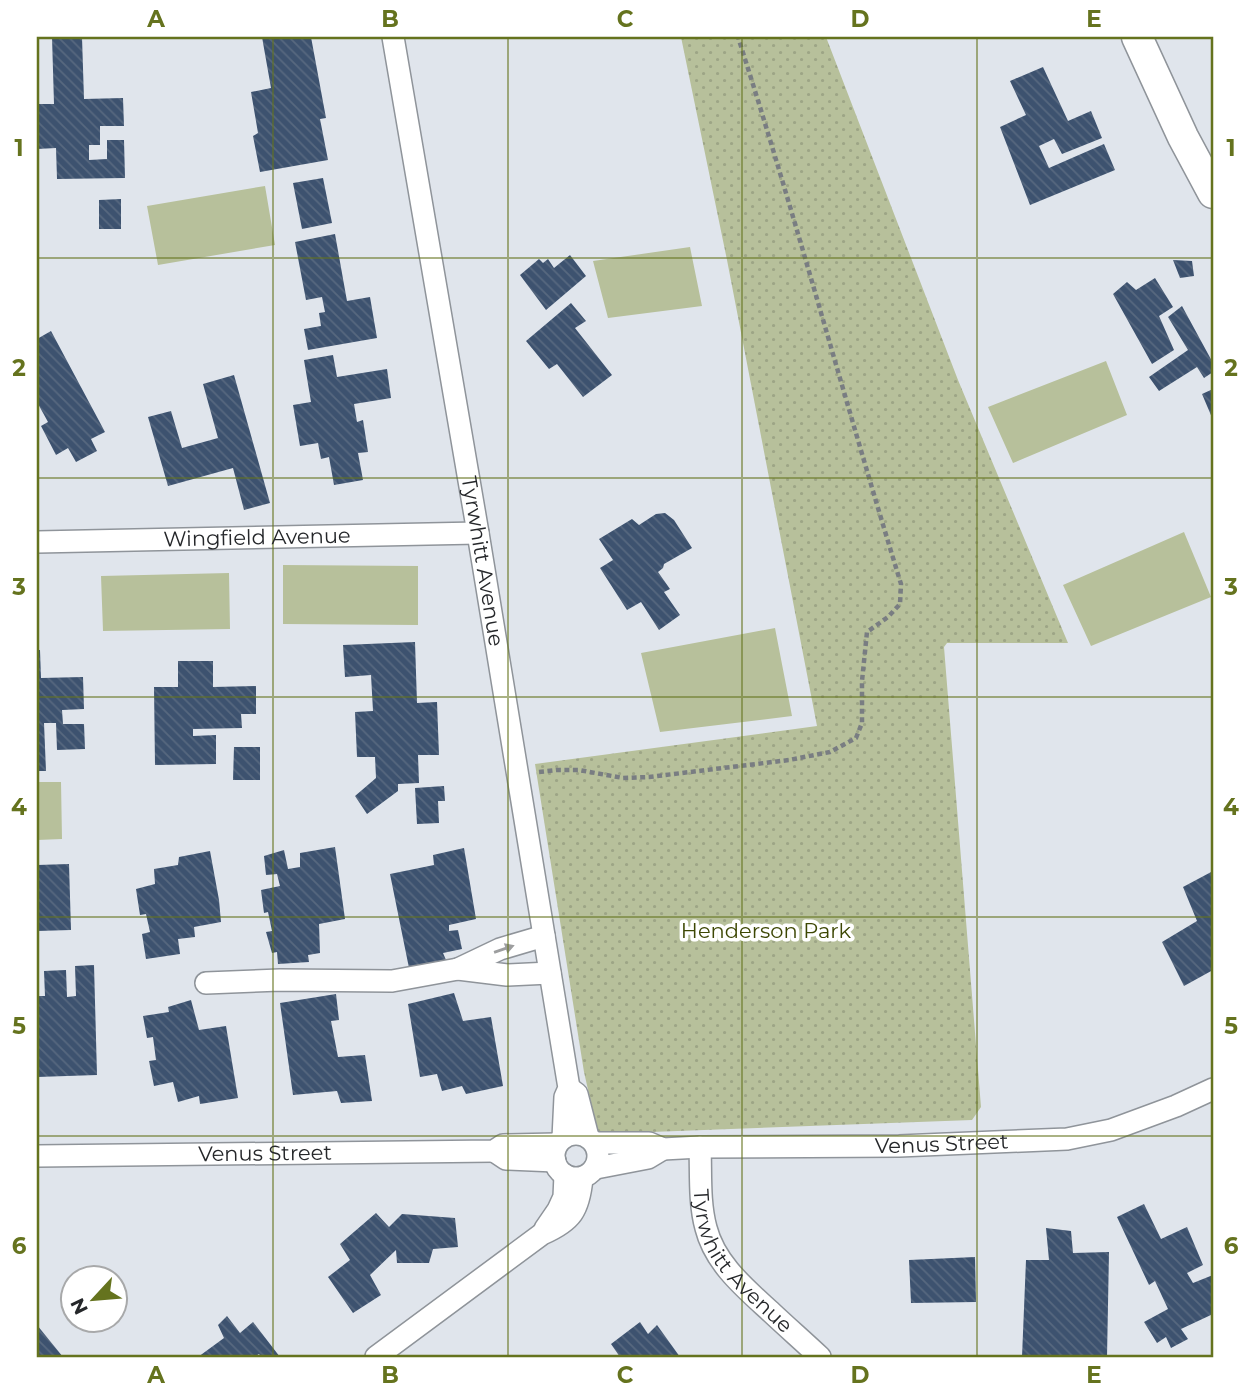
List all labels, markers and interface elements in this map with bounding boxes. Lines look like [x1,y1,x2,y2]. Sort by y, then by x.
text: A [146,5,165,33]
text: B [381,5,399,33]
text: C [617,5,634,33]
text: D [851,5,870,33]
text: E [1086,5,1102,33]
text: 1 [14,134,24,162]
text: 1 [1226,134,1236,162]
text: 2 [12,354,26,382]
text: 2 [1224,354,1238,382]
street label: Tyrwhitt Avenue [457,474,509,648]
street label: Wingfield Avenue [163,523,351,551]
text: 3 [11,573,26,601]
text: 3 [1223,573,1238,601]
text: 4 [11,793,27,821]
text: 4 [1223,793,1239,821]
park label: Henderson Park [681,918,852,943]
one-way arrow [493,943,514,954]
text: 5 [12,1012,26,1040]
text: 5 [1224,1012,1238,1040]
street label: Venus Street [875,1128,1009,1158]
street label: Venus Street [198,1140,332,1166]
street label: Tyrwhitt Avenue [689,1188,798,1338]
text: 6 [12,1232,27,1260]
text: 6 [1224,1232,1239,1260]
north arrow [60,1264,130,1334]
text: N [65,1294,93,1318]
text: A [146,1361,165,1389]
text: B [381,1361,399,1389]
text: C [617,1361,634,1389]
text: D [851,1361,870,1389]
text: E [1086,1361,1102,1389]

